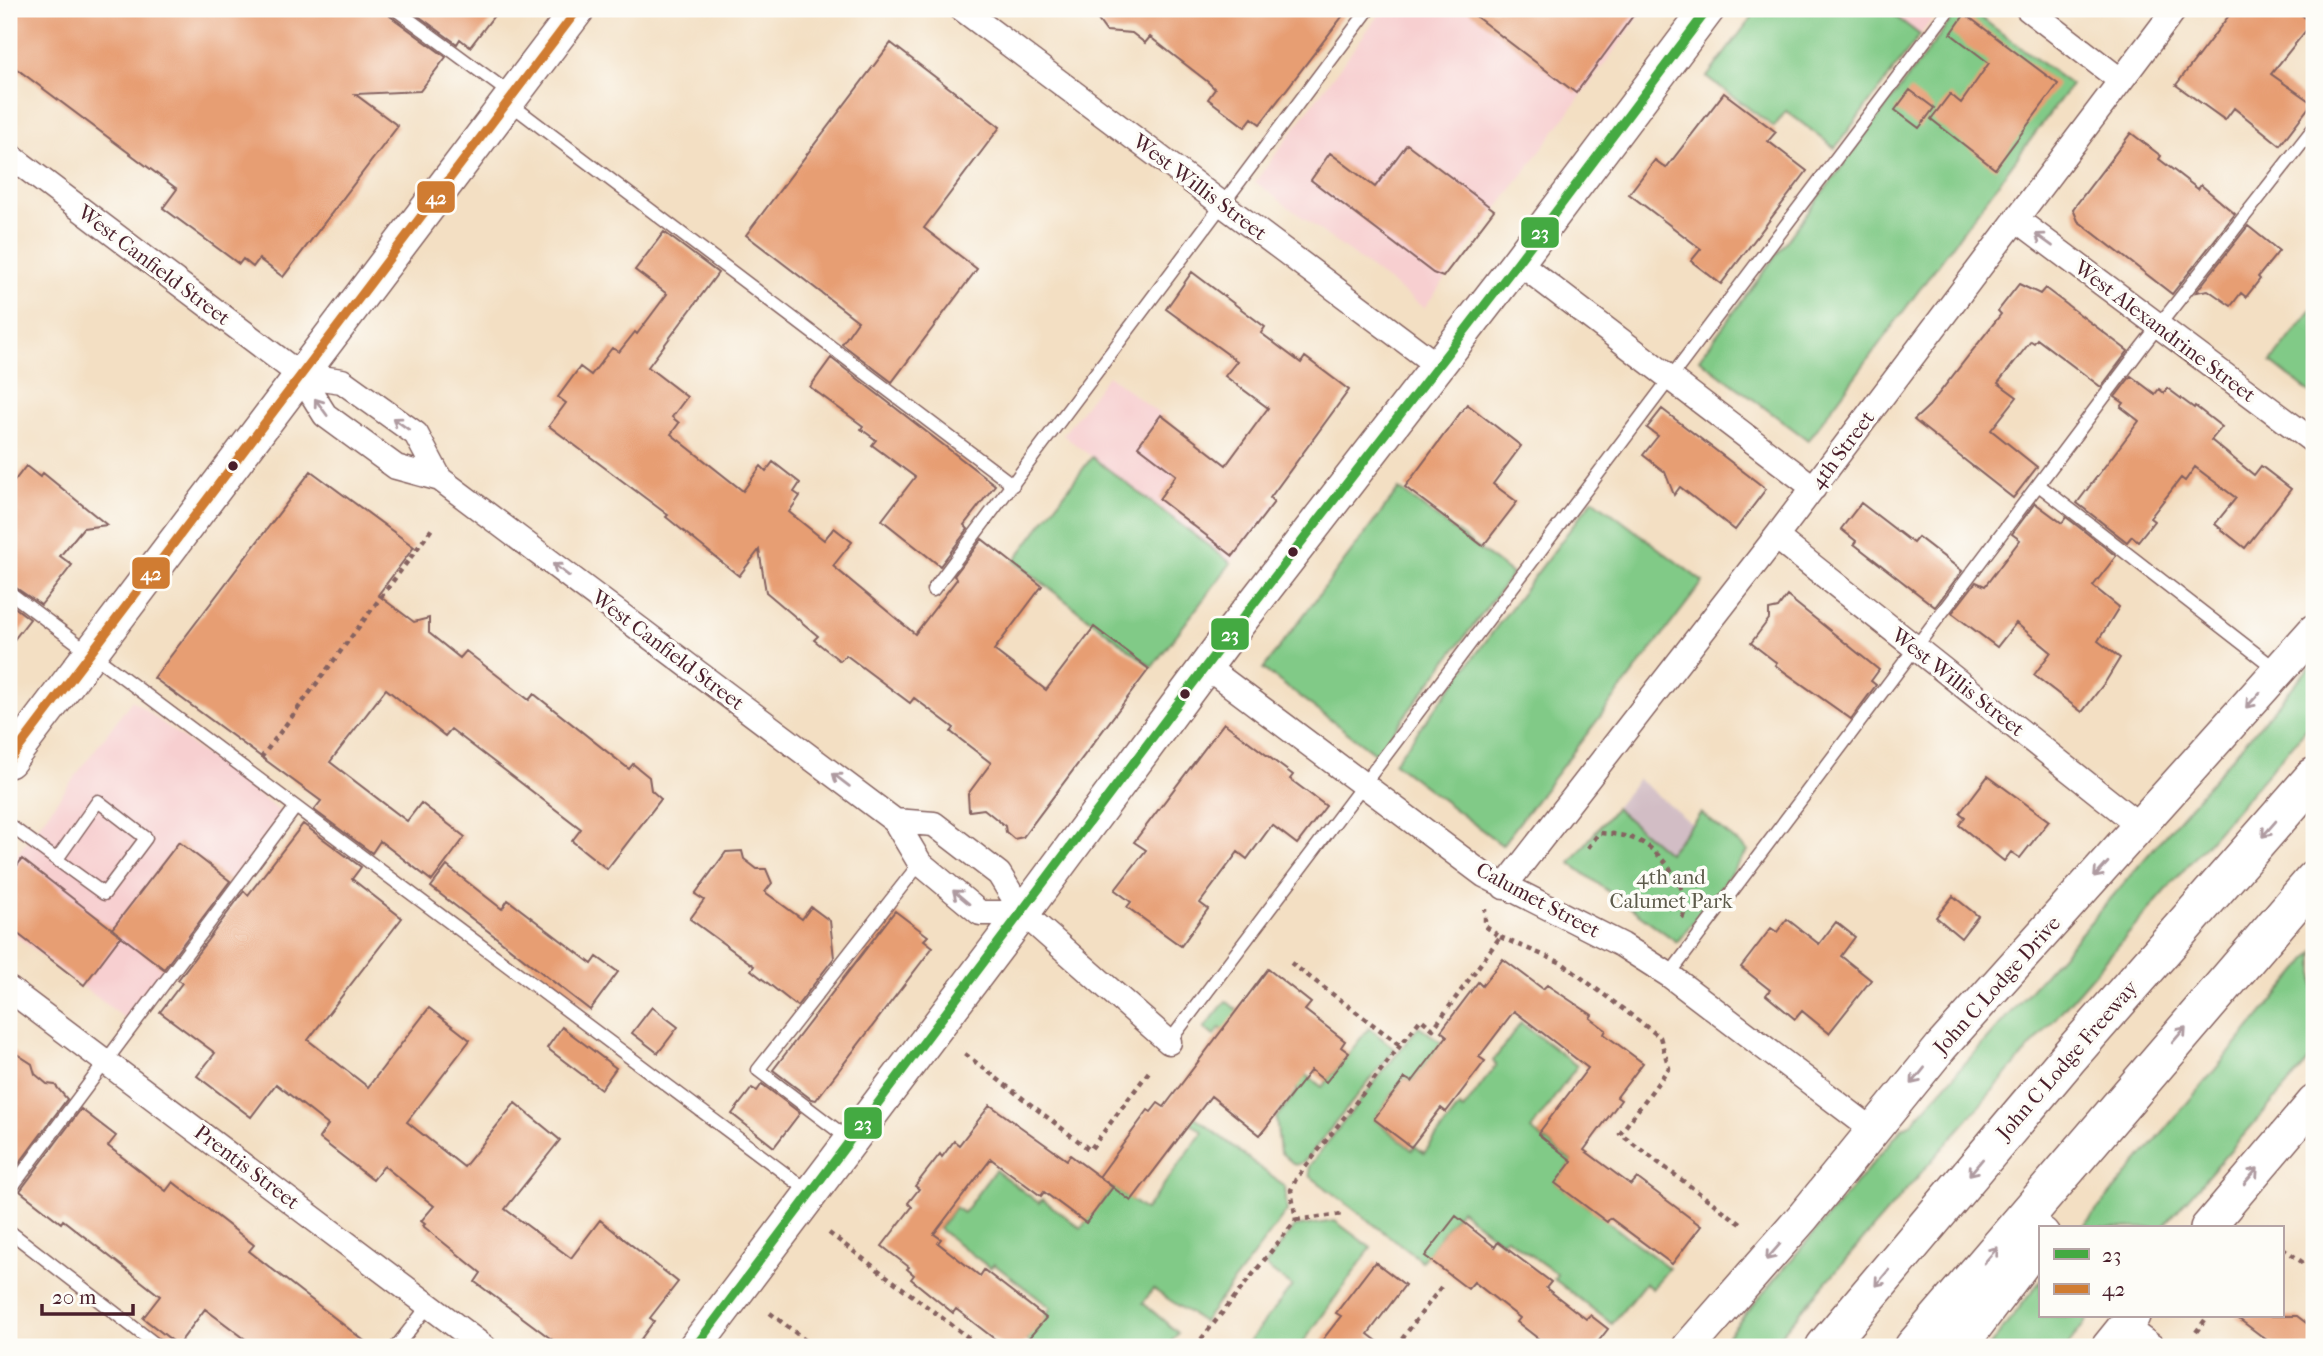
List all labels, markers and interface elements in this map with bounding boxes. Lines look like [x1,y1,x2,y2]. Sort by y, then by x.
street label: West Willis Street [1127,128,1272,246]
line badge: 42 [416,180,456,214]
text: 42 [425,187,447,209]
street label: West Canfield Street [72,199,235,330]
line badge: 23 [1520,216,1560,249]
text: 23 [1531,222,1549,244]
one-way arrow [2035,233,2054,247]
street label: West Alexandrine Street [2069,254,2261,407]
one-way arrow [314,398,328,417]
street label: 4th Street [1805,406,1879,494]
one-way arrow [392,417,411,432]
unlabelled marker [226,459,240,473]
unlabelled marker [1286,545,1300,559]
line badge: 42 [131,556,171,590]
text: 42 [140,563,162,585]
one-way arrow [552,563,571,577]
street label: West Canfield Street [586,584,749,715]
line badge: 23 [1210,617,1250,651]
street label: West Willis Street [1886,622,2029,741]
text: 23 [1221,624,1239,646]
unlabelled marker [1178,687,1192,701]
one-way arrow [2244,691,2261,708]
one-way arrow [832,773,851,787]
one-way arrow [2261,820,2277,838]
street label: Calumet Street [1472,857,1604,943]
one-way arrow [2093,861,2109,879]
park label: 4th and Calumet Park [1610,865,1733,913]
one-way arrow [952,889,970,905]
street label: John C Lodge Drive [1927,911,2065,1060]
street label: John C Lodge Freeway [1990,975,2143,1146]
one-way arrow [2171,1026,2187,1044]
one-way arrow [1910,1067,1925,1085]
line badge: 23 [843,1106,883,1140]
text: 23 [854,1113,872,1135]
street label: Prentis Street [190,1120,305,1215]
one-way arrow [1968,1158,1984,1176]
one-way arrow [2243,1168,2259,1186]
legend [2039,1226,2284,1318]
one-way arrow [1764,1243,1781,1260]
text: 23 [2102,1243,2121,1267]
one-way arrow [1983,1246,1999,1264]
one-way arrow [1874,1269,1890,1287]
scale bar [42,1272,133,1316]
text: 42 [2102,1277,2125,1301]
text: 20 m [52,1285,97,1309]

